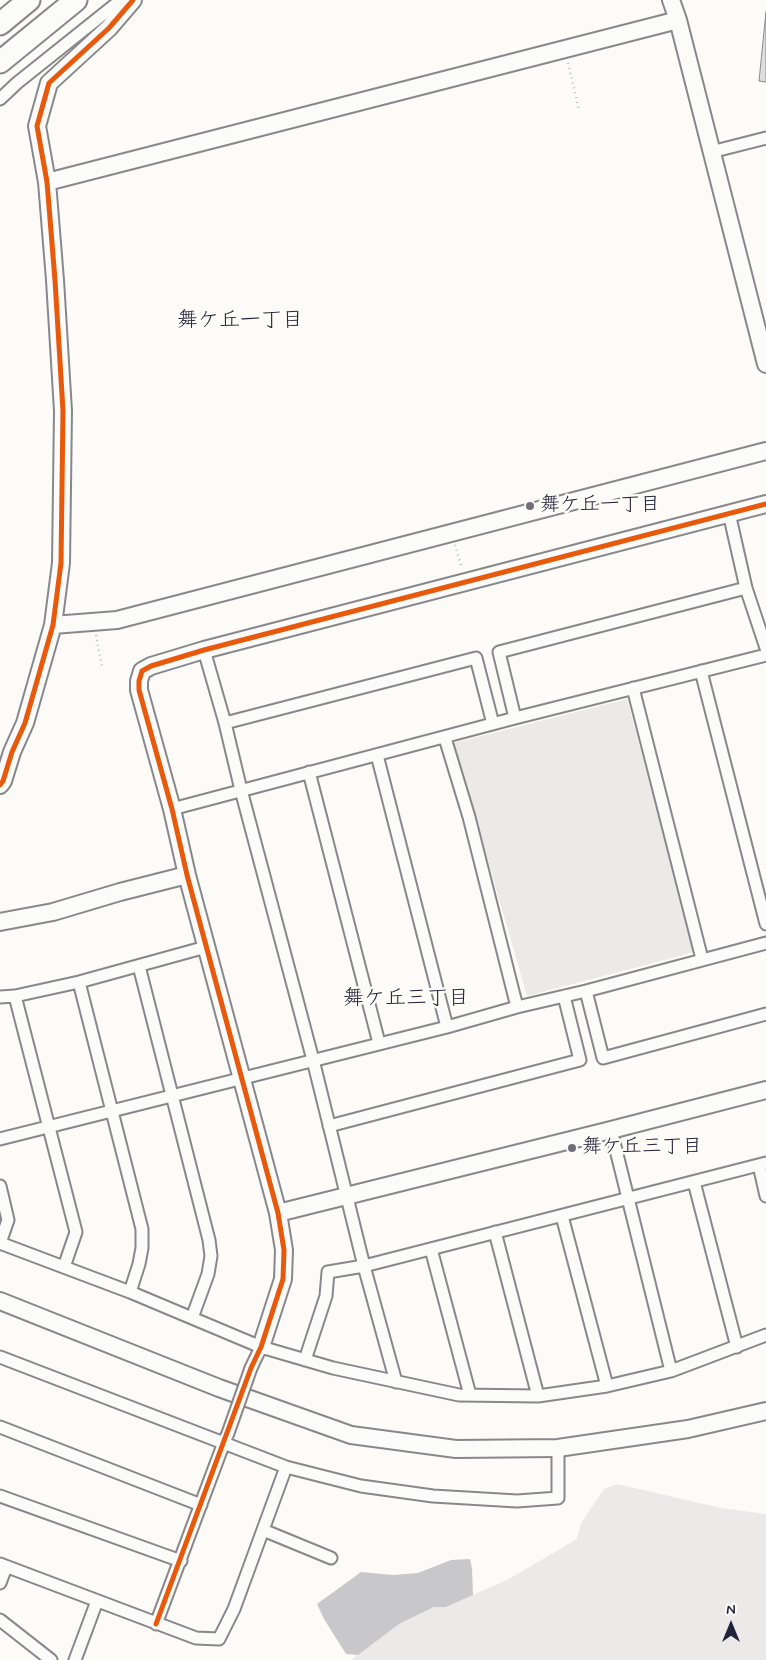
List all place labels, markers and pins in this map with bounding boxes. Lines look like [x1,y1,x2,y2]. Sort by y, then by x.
place label: 舞ケ丘一丁目 [540,494,660,518]
marker: 舞ケ丘一丁目 [524,500,536,512]
place label: 舞ケ丘三丁目 [582,1136,702,1160]
marker: 舞ケ丘三丁目 [566,1142,578,1154]

